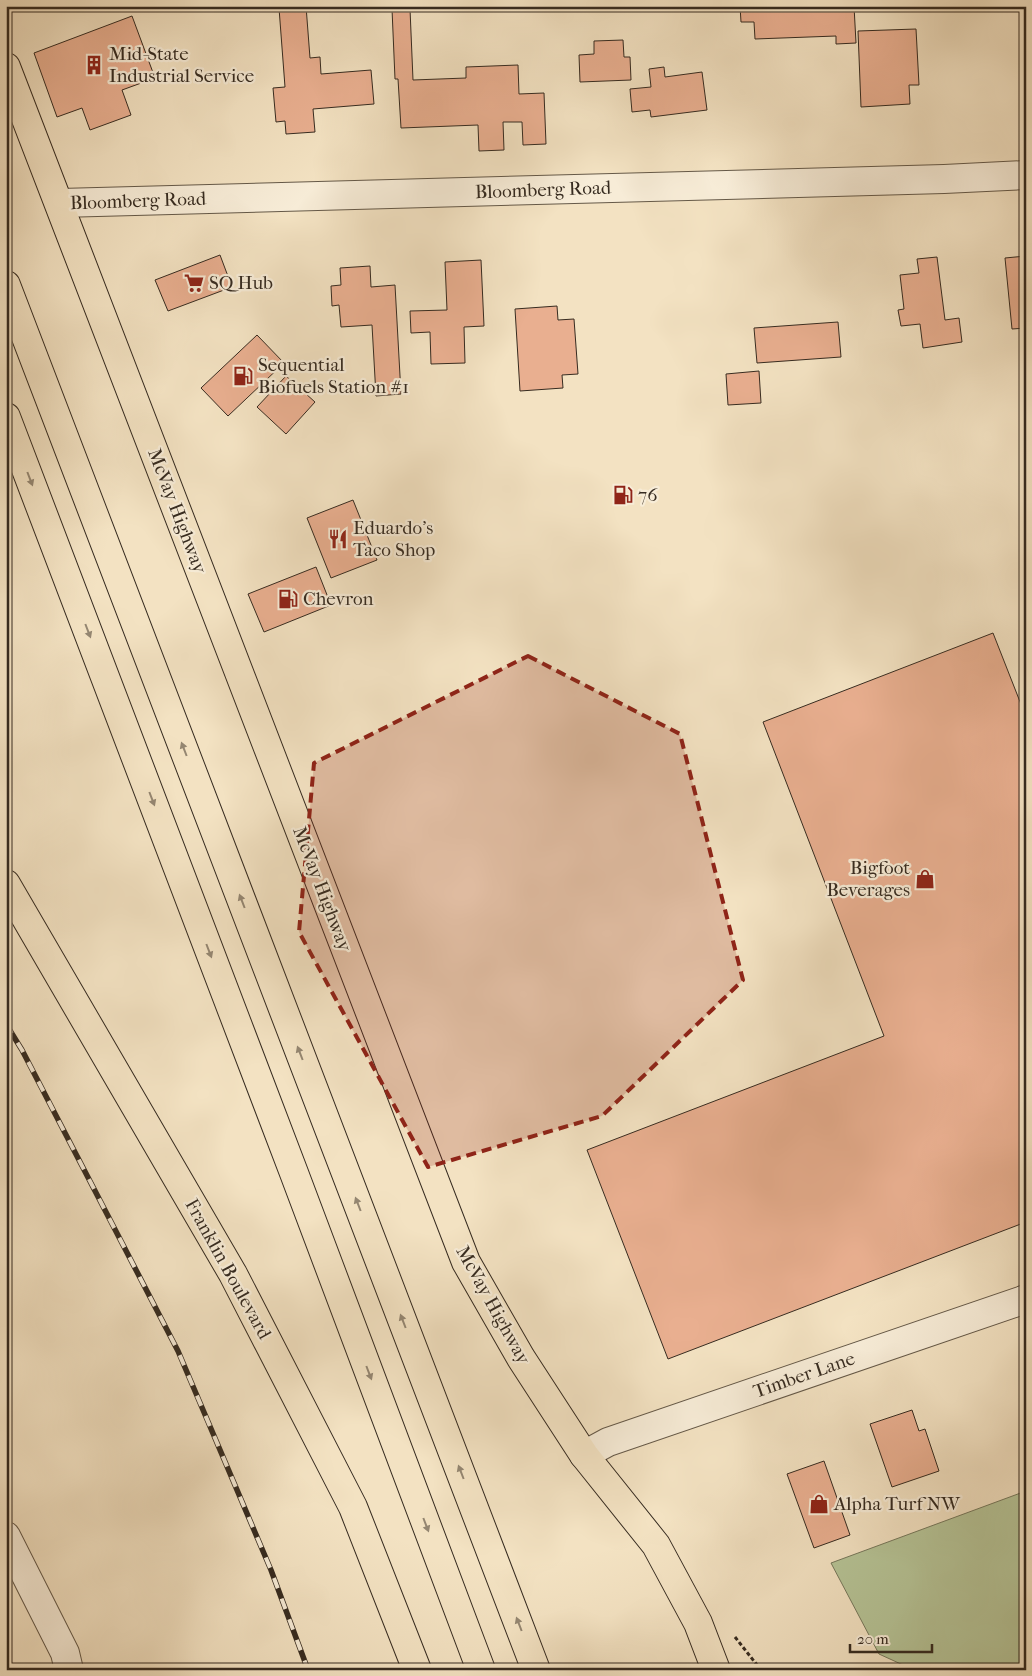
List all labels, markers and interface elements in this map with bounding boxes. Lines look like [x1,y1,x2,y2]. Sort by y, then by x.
place label: Mid-State Industrial Service [109,43,254,87]
building icon: Mid-State Industrial Service [83,54,105,76]
street label: Bloomberg Road [475,177,612,203]
street label: Bloomberg Road [70,188,207,214]
supermarket icon: SQ Hub [183,272,205,294]
place label: SQ Hub [209,272,273,294]
place label: Sequential Biofuels Station #1 [258,354,409,398]
fuel station icon: Sequential Biofuels Station #1 [232,365,254,387]
street label: McVay Highway [143,446,211,577]
one-way arrow [26,472,34,487]
fuel station icon: 76 [612,484,634,506]
place label: 76 [638,484,658,506]
place label: Eduardo's Taco Shop [353,517,435,561]
restaurant icon: Eduardo's Taco Shop [327,528,349,550]
fuel station icon: Chevron [277,588,299,610]
place label: Chevron [303,588,374,610]
one-way arrow [84,624,92,639]
one-way arrow [180,741,188,756]
one-way arrow [149,792,156,807]
street label: McVay Highway [288,824,356,955]
place label: Bigfoot Beverages [826,857,910,901]
shop icon: Bigfoot Beverages [914,868,936,890]
one-way arrow [238,893,246,908]
one-way arrow [206,944,214,958]
one-way arrow [296,1045,304,1060]
street label: Franklin Boulevard [180,1195,276,1344]
one-way arrow [354,1197,361,1212]
street label: McVay Highway [451,1242,535,1369]
one-way arrow [399,1313,407,1328]
street label: Timber Lane [750,1347,858,1403]
one-way arrow [365,1366,373,1381]
one-way arrow [457,1465,464,1480]
shop icon: Alpha Turf NW [808,1493,830,1515]
place label: Alpha Turf NW [833,1493,961,1515]
one-way arrow [423,1518,431,1532]
one-way arrow [515,1616,523,1631]
scale bar [850,1621,932,1653]
text: 20 m [857,1630,889,1648]

